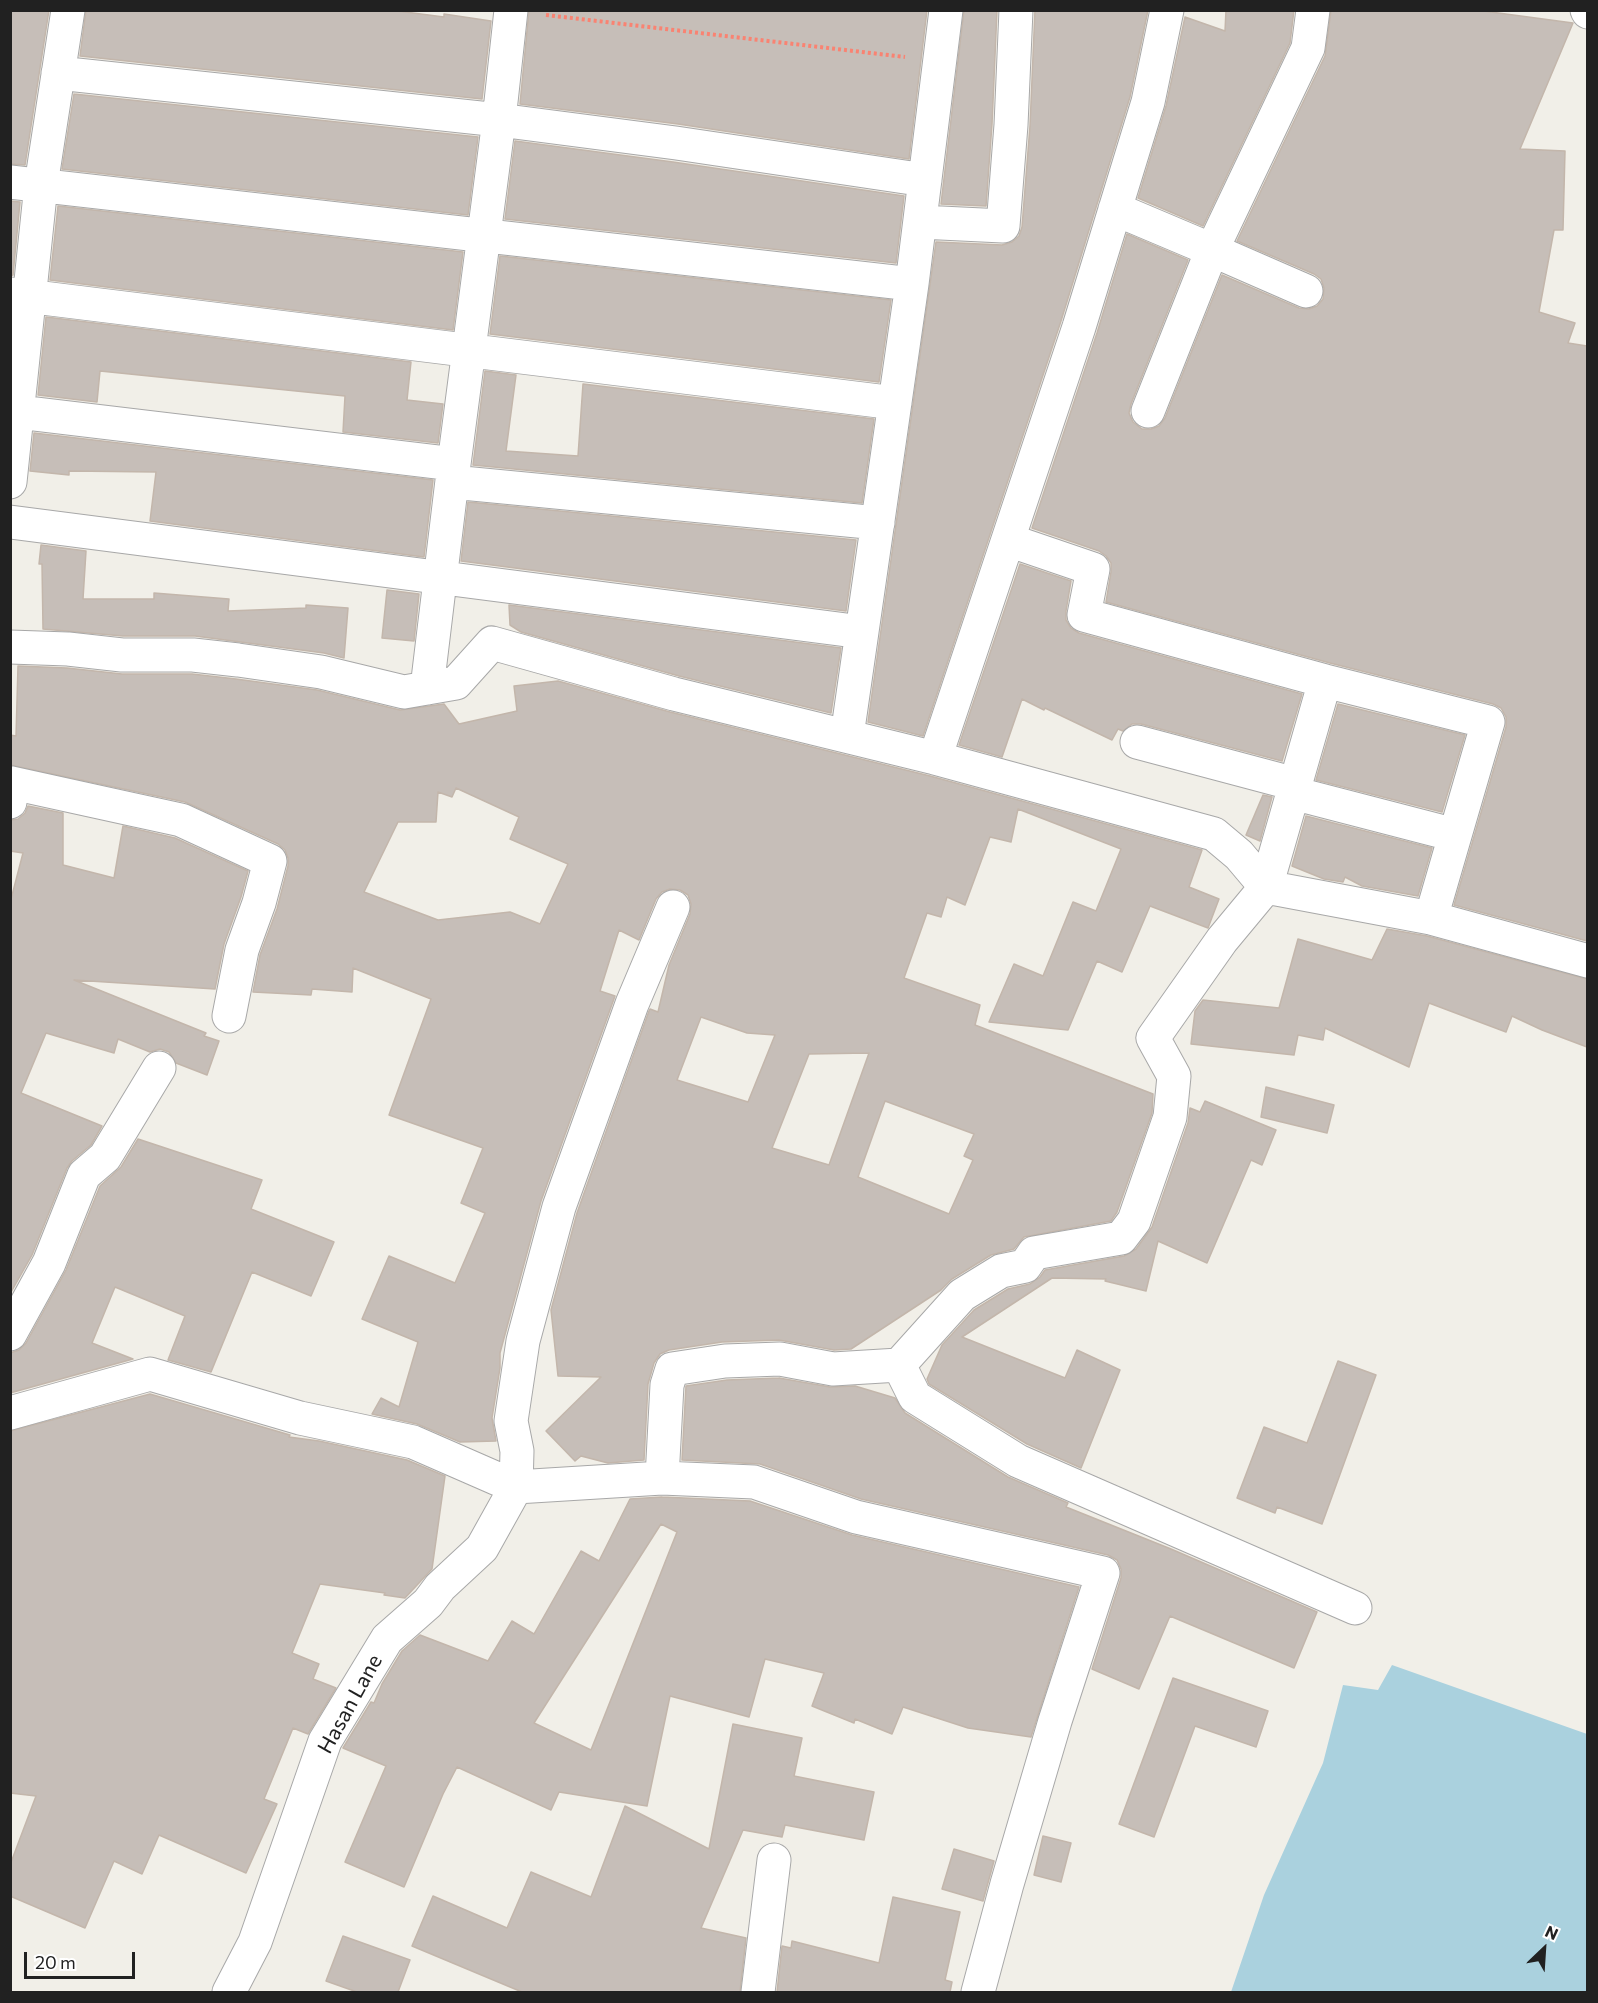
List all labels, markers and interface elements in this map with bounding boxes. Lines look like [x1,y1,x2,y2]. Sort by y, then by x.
street label: Hasan Lane [312,1650,388,1758]
north arrow [1514,1919,1574,1979]
text: N [1542,1921,1561,1943]
scale bar [27,1940,138,1978]
text: 20 m [35,1951,76,1973]

